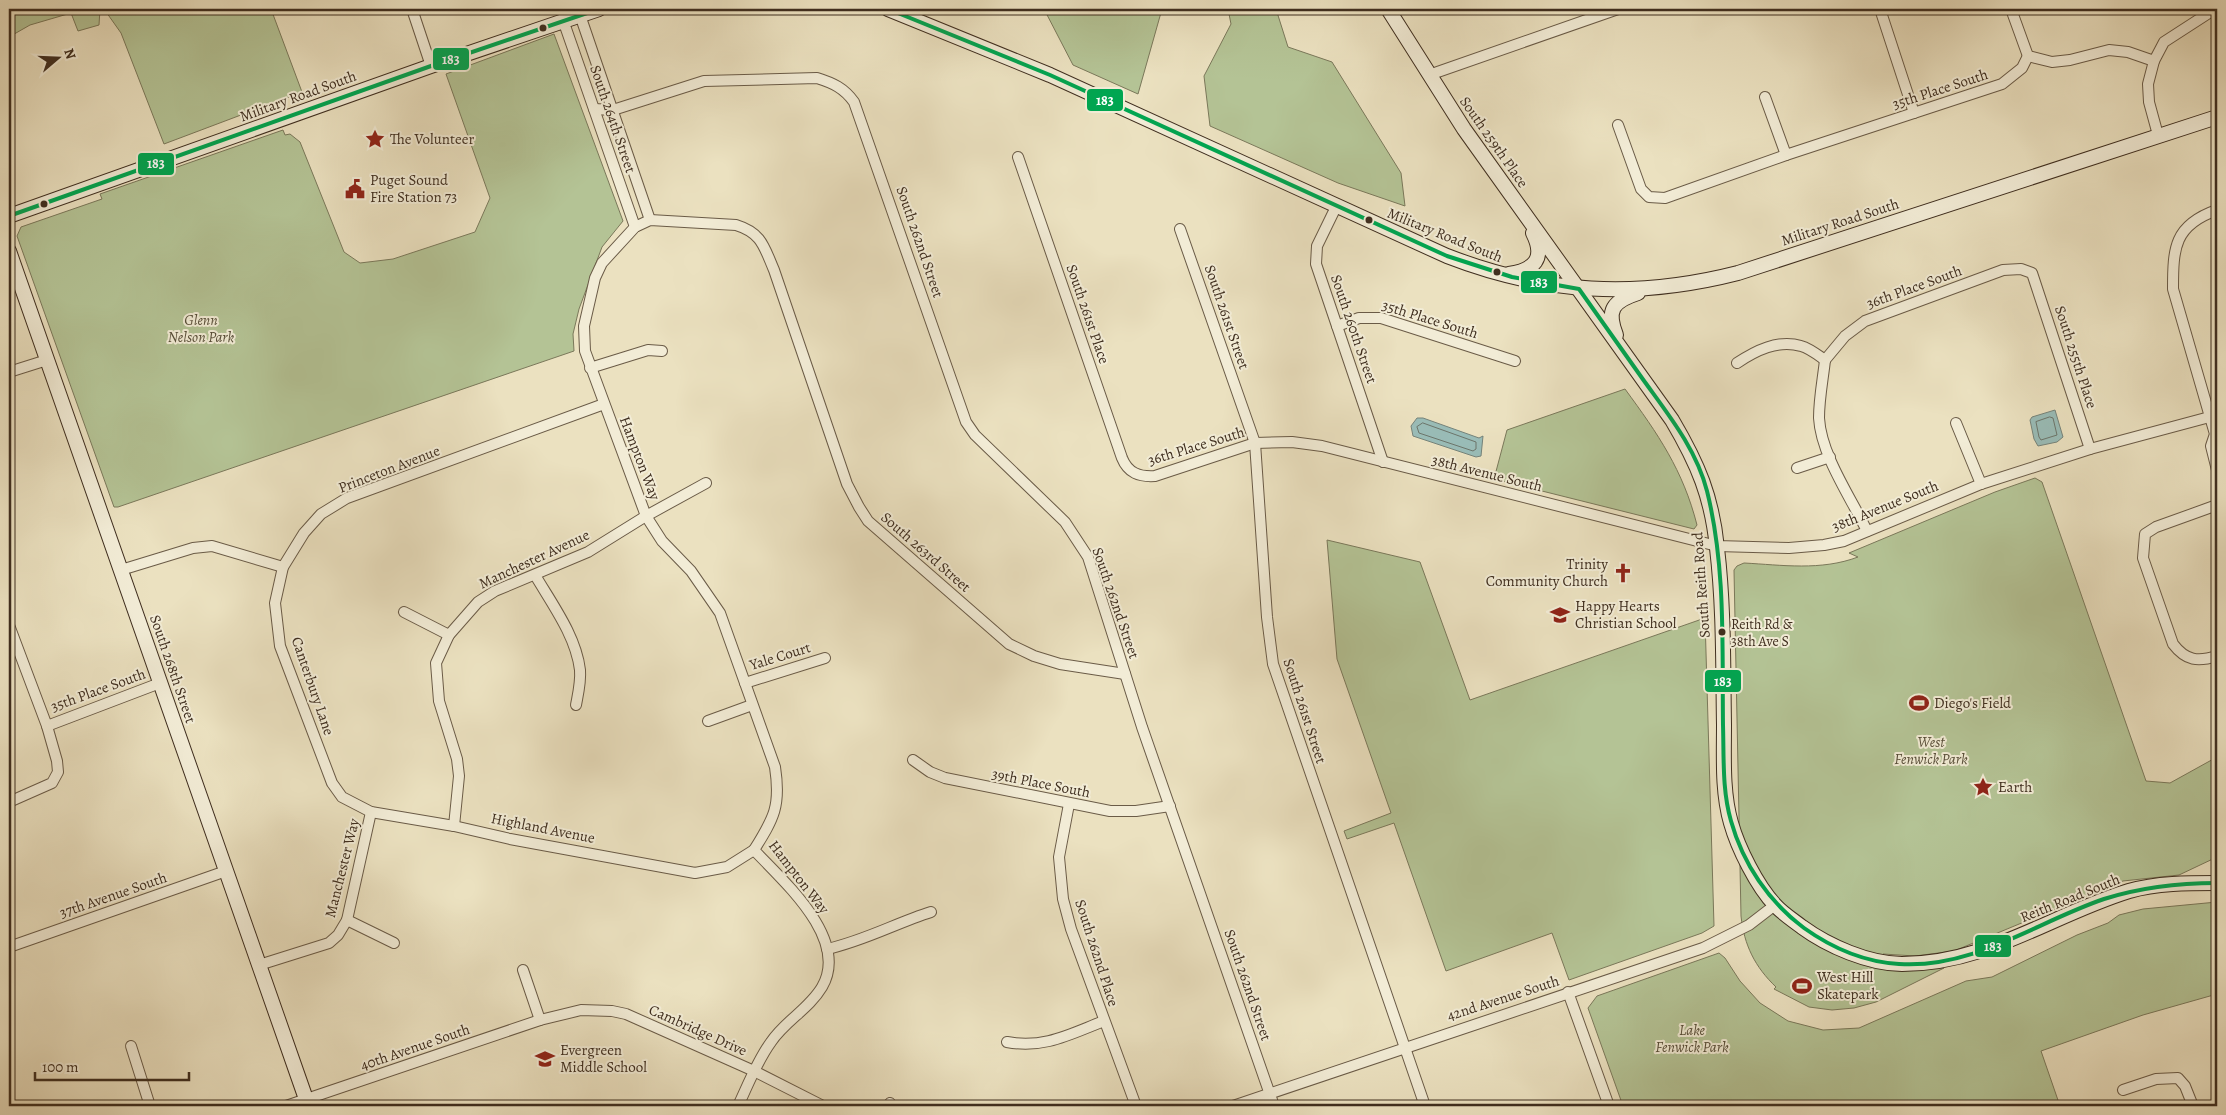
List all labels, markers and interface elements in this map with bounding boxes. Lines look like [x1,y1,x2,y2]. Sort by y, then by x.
unlabelled marker [538,23,548,33]
north arrow [32,32,82,82]
text: N [59,46,80,62]
line badge: 183 [432,47,470,71]
text: 183 [442,50,460,69]
street label: South 264th Street [585,62,641,176]
street label: 35th Place South [1890,64,1990,114]
street label: Military Road South [237,66,359,126]
line badge: 183 [1086,88,1124,112]
text: 183 [1096,91,1114,110]
street label: South 259th Place [1455,92,1533,192]
place icon: The Volunteer [364,128,386,150]
place label: The Volunteer [390,129,474,149]
line badge: 183 [137,152,175,176]
text: 183 [147,154,165,173]
place label: Puget Sound Fire Station 73 [370,170,457,207]
public building icon: Puget Sound Fire Station 73 [344,178,366,200]
street label: South 262nd Street [892,184,948,300]
street label: Military Road South [1779,194,1901,250]
unlabelled marker [39,199,49,209]
street label: Military Road South [1384,203,1506,267]
unlabelled marker [1364,215,1374,225]
street label: 36th Place South [1864,260,1964,314]
street label: South 261st Place [1062,262,1114,367]
street label: South 261st Street [1200,262,1254,372]
unlabelled marker [1492,267,1502,277]
line badge: 183 [1520,270,1558,294]
street label: South 260th Street [1326,272,1382,386]
text: 183 [1530,273,1548,292]
street label: 35th Place South [1379,295,1481,343]
street label: South 255th Place [2050,303,2102,411]
park label: Glenn Nelson Park [168,310,234,347]
street label: Hampton Way [615,413,665,503]
street label: 36th Place South [1145,422,1247,470]
street label: Princeton Avenue [335,440,443,498]
street label: 38th Avenue South [1430,450,1544,496]
street label: 38th Avenue South [1829,476,1941,536]
street label: South 263rd Street [877,507,975,597]
street label: Manchester Avenue [475,524,593,593]
street label: South Reith Road [1687,530,1715,639]
street label: South 262nd Street [1088,545,1144,661]
place label: Trinity Community Church [1486,554,1608,591]
church icon: Trinity Community Church [1612,562,1634,584]
place label: Happy Hearts Christian School [1575,596,1677,633]
school or university icon: Happy Hearts Christian School [1549,604,1571,626]
street label: South 268th Street [145,612,201,726]
place label: Reith Rd & 38th Ave S [1731,615,1793,651]
marker: Reith Rd & 38th Ave S [1717,627,1727,637]
street label: Canterbury Lane [287,634,339,738]
street label: Yale Court [746,637,813,675]
street label: South 261st Street [1279,656,1331,766]
street label: 35th Place South [48,664,148,716]
line badge: 183 [1704,669,1742,693]
text: 183 [1714,672,1732,691]
sports icon: Diego's Field [1908,692,1930,714]
place label: Diego's Field [1934,693,2012,713]
park label: West Fenwick Park [1894,732,1968,769]
street label: 39th Place South [990,764,1092,802]
place icon: Earth [1972,776,1994,798]
place label: Earth [1998,777,2032,797]
street label: Highland Avenue [489,808,597,848]
street label: Manchester Way [320,816,364,920]
street label: Hampton Way [764,836,834,918]
street label: 37th Avenue South [57,867,169,923]
street label: Reith Road South [2017,869,2123,927]
street label: South 262nd Place [1070,897,1124,1009]
street label: South 262nd Street [1220,927,1276,1043]
line badge: 183 [1974,934,2012,958]
text: 183 [1984,937,2002,956]
place label: West Hill Skatepark [1816,967,1879,1004]
street label: 42nd Avenue South [1444,970,1562,1026]
sports icon: West Hill Skatepark [1791,975,1813,997]
street label: Cambridge Drive [646,999,750,1061]
street label: 40th Avenue South [358,1019,472,1075]
park label: Lake Fenwick Park [1655,1020,1729,1057]
place label: Evergreen Middle School [560,1040,647,1077]
school or university icon: Evergreen Middle School [534,1048,556,1070]
scale bar [35,1050,189,1082]
text: 100 m [42,1057,79,1077]

